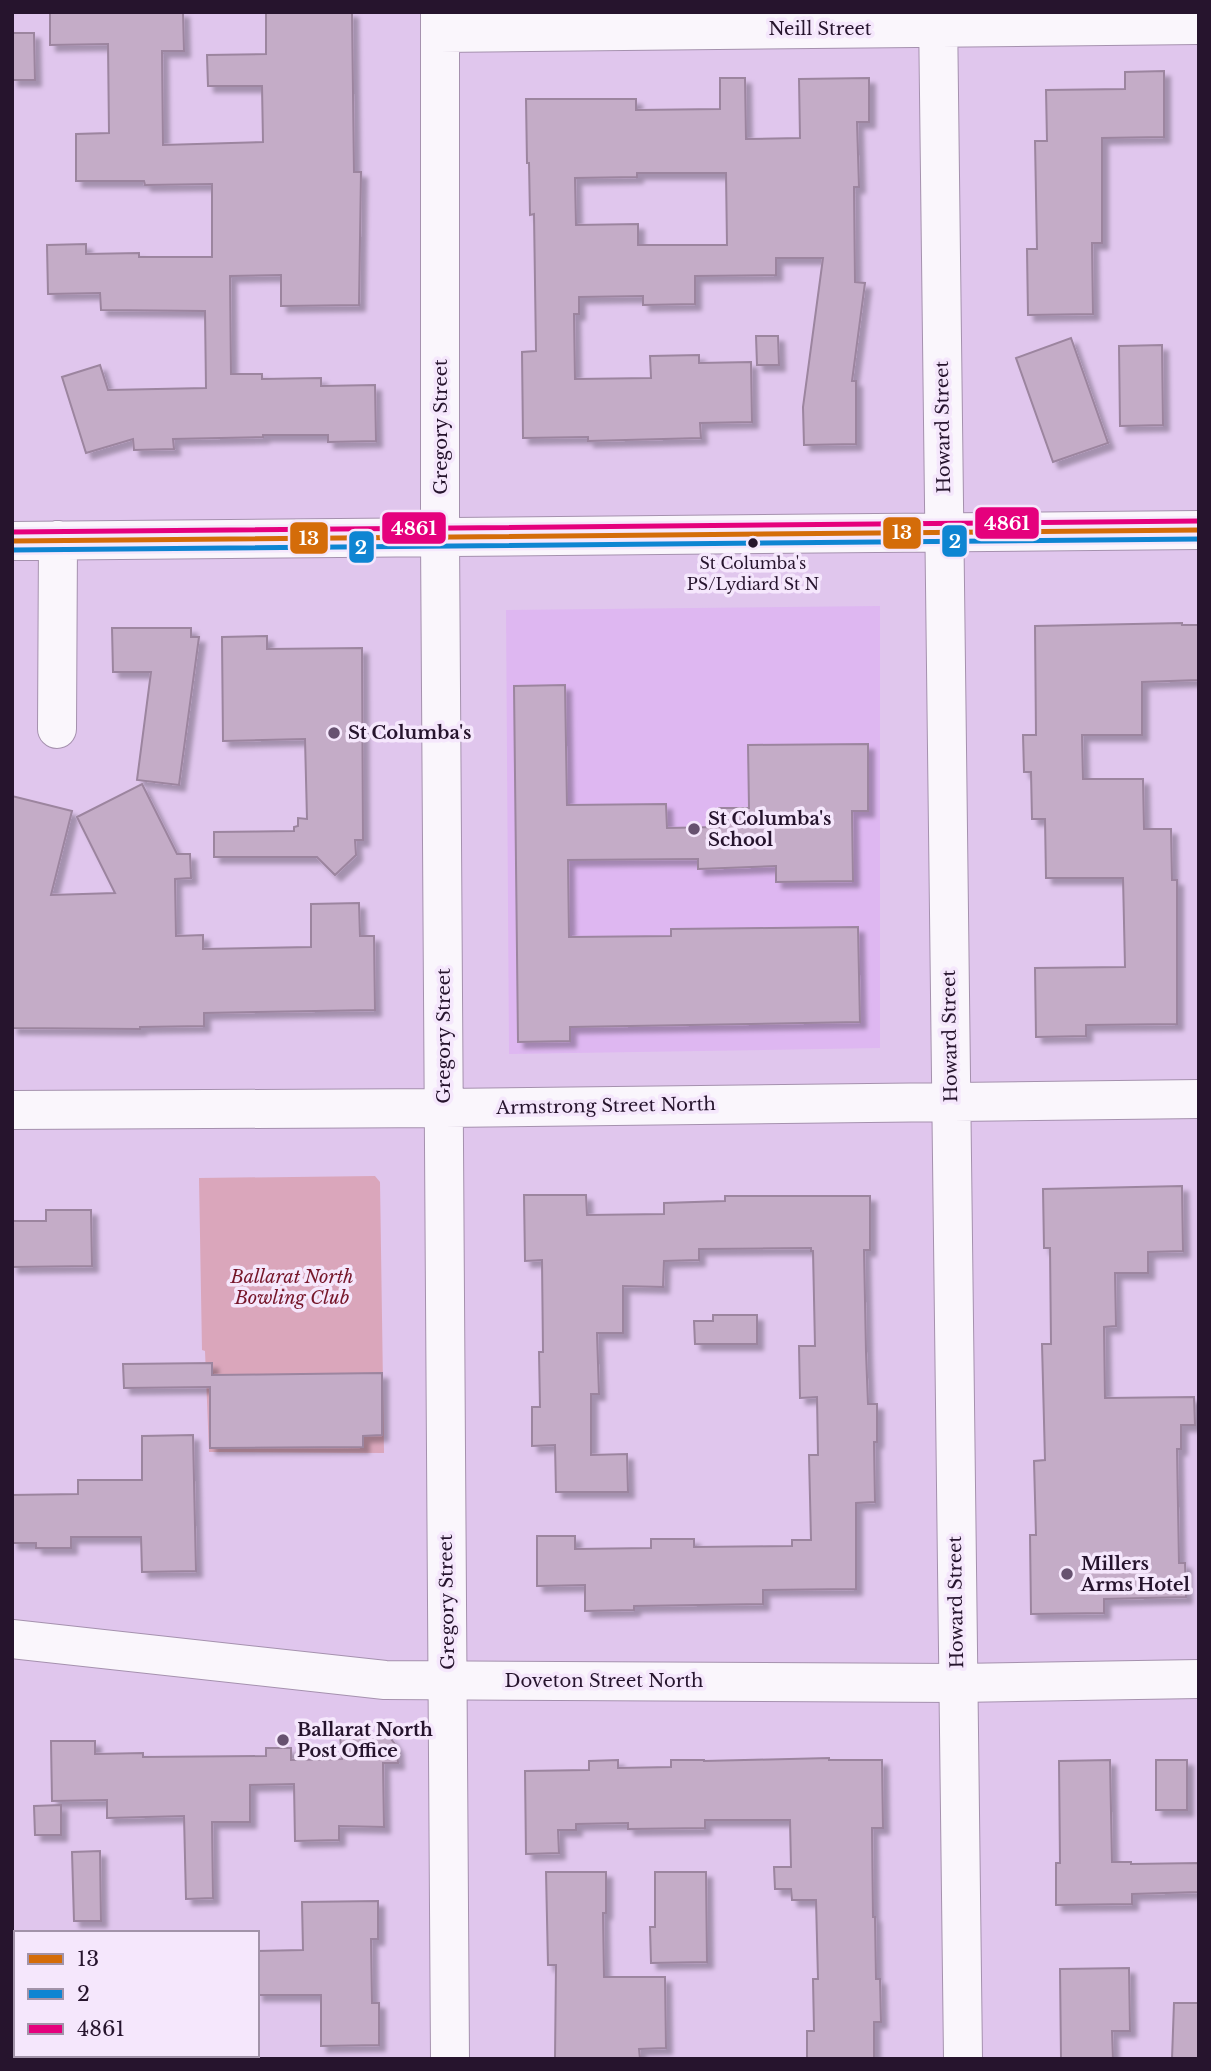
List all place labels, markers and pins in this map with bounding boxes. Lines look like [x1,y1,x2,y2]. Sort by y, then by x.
marker: St Columba's PS/Lydiard St N [746,536,760,550]
place label: St Columba's PS/Lydiard St N [687,553,819,594]
place label: St Columba's [348,722,471,744]
marker: St Columba's [326,725,342,741]
place label: St Columba's School [708,808,831,851]
marker: St Columba's School [686,821,702,837]
place label: Millers Arms Hotel [1080,1553,1190,1596]
marker: Millers Arms Hotel [1059,1566,1075,1582]
place label: Ballarat North Post Office [297,1719,433,1762]
marker: Ballarat North Post Office [275,1732,291,1748]

